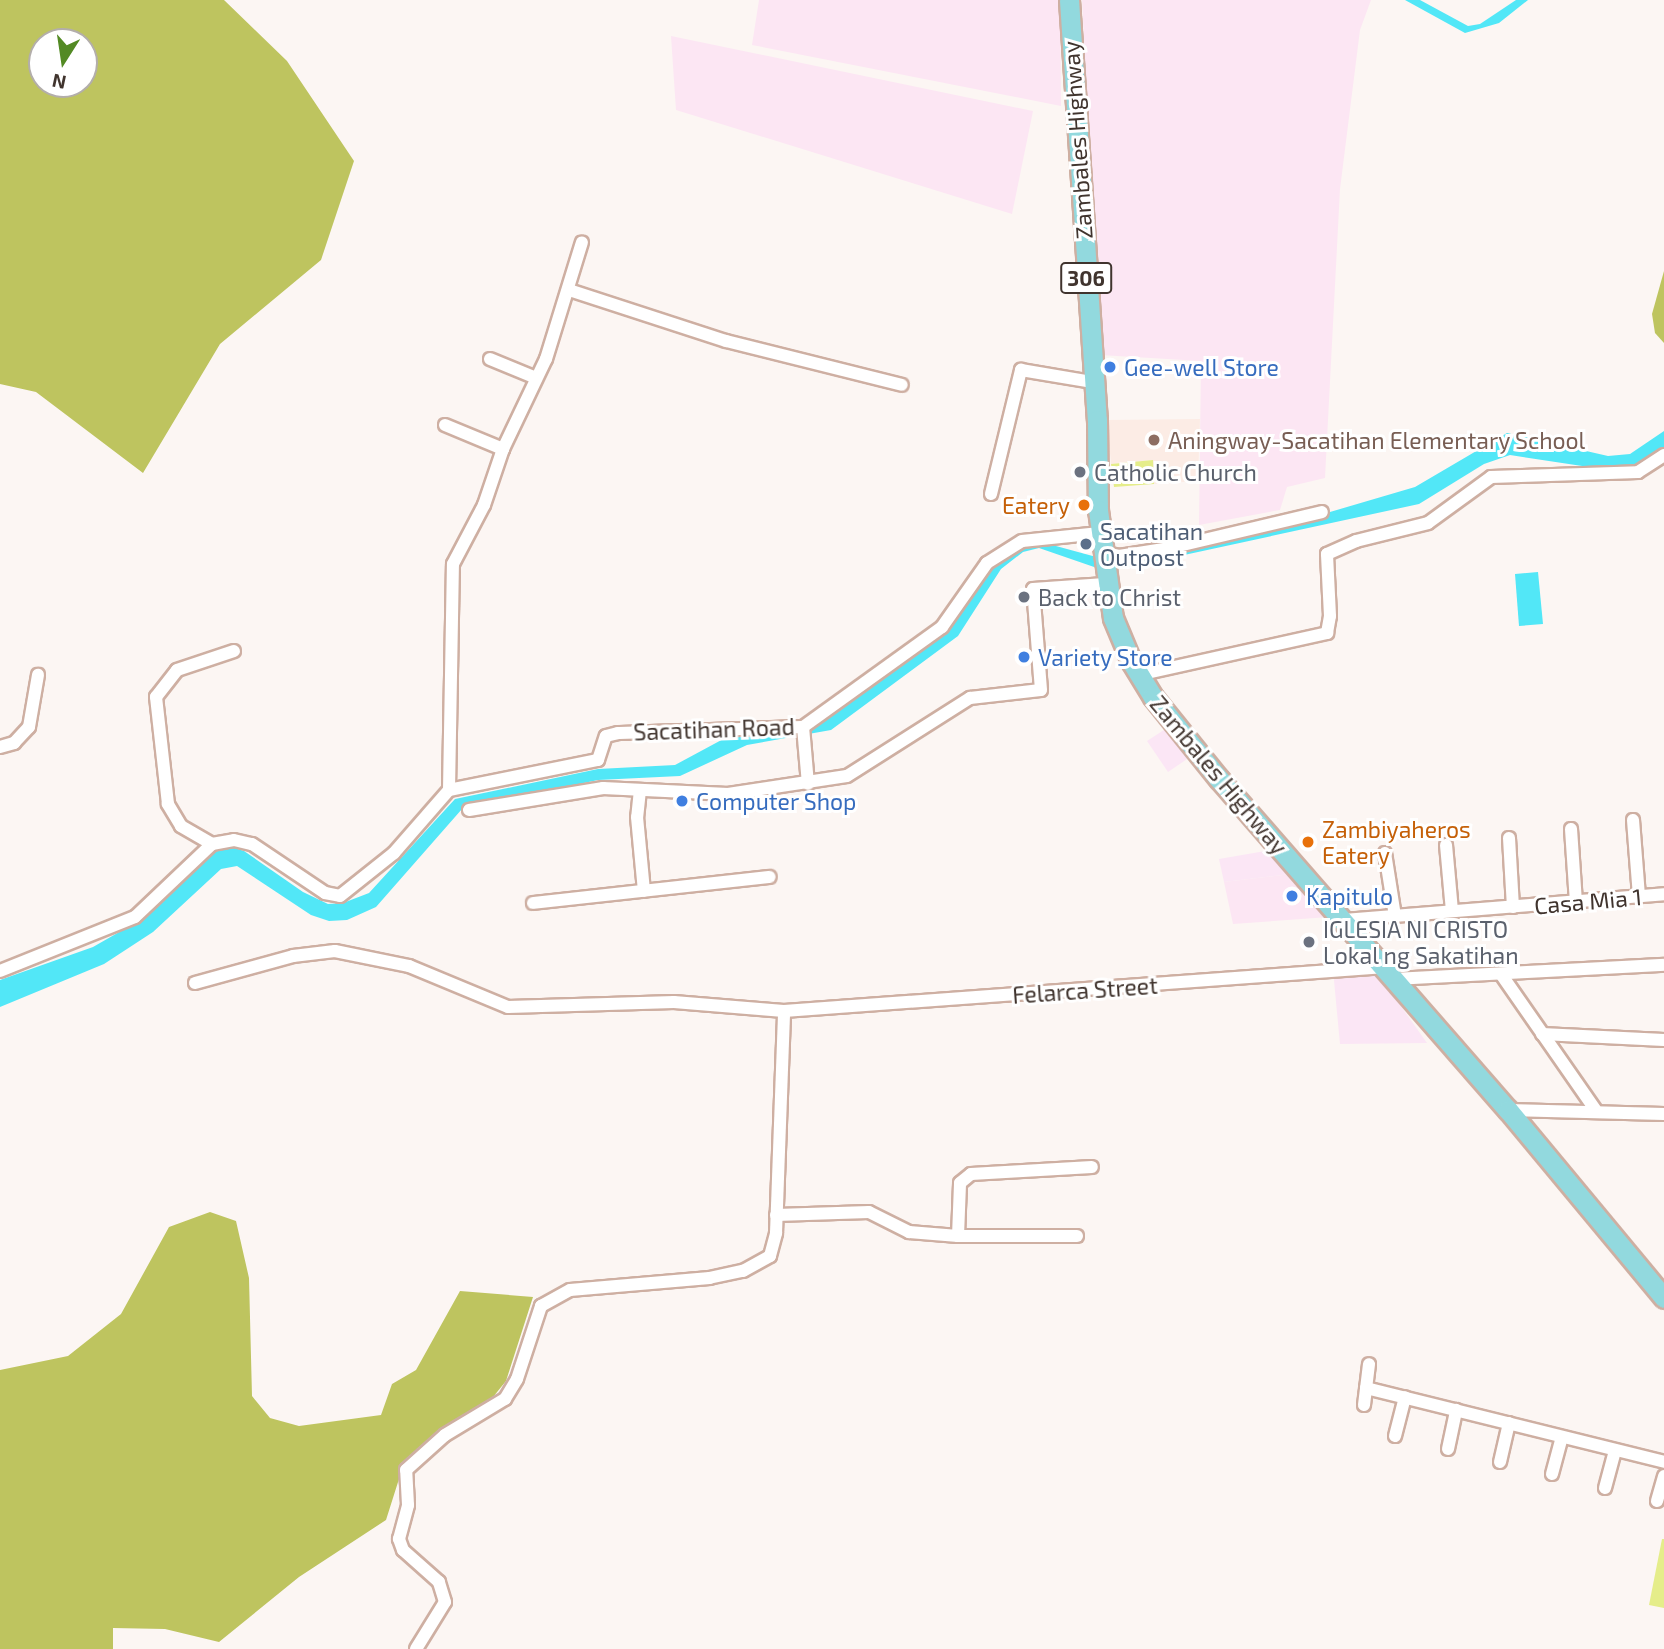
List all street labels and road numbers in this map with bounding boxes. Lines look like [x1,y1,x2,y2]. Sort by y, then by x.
street label: Zambales Highway [1056,40,1098,240]
road number: 306 [1060,260,1112,296]
street label: Zambales Highway [1145,690,1293,860]
street label: Sacatihan Road [633,712,795,746]
street label: Casa Mia 1 [1533,883,1643,919]
street label: Felarca Street [1011,971,1159,1009]

